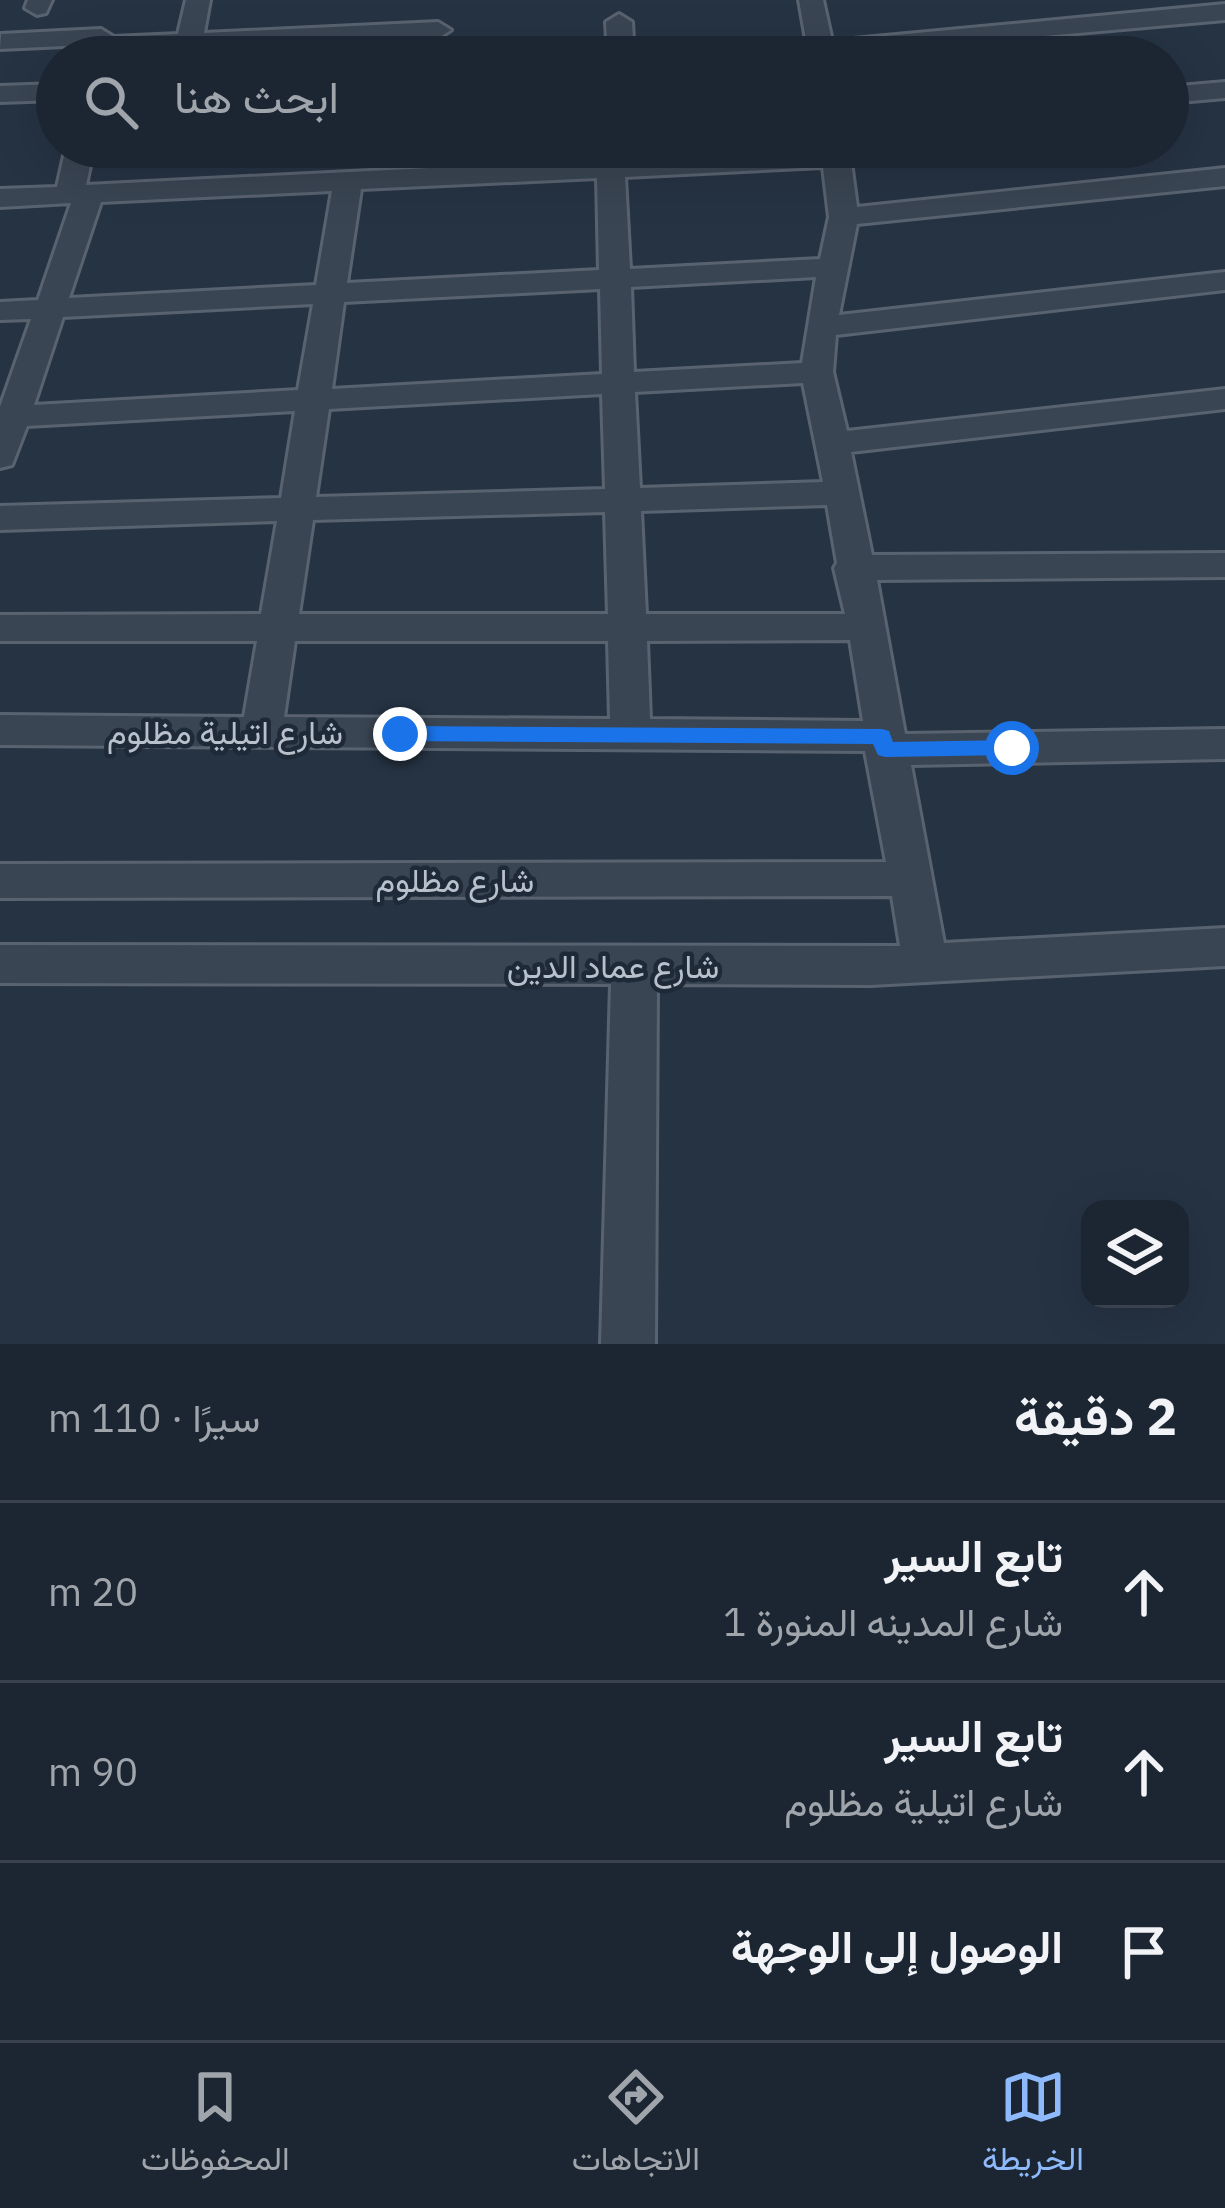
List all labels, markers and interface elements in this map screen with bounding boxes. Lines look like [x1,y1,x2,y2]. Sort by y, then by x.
search box [36,36,1189,168]
text: ابحث هنا [174,67,339,125]
icon: search [78,69,144,135]
route end [373,707,427,761]
street label: شارع اتيلية مظلوم [107,710,343,755]
route start [985,721,1039,775]
street label: شارع مظلوم [376,858,534,903]
street label: شارع عماد الدين [507,944,719,989]
map controls [1081,1200,1189,1308]
button: layers [1081,1200,1189,1308]
text: 2 دقيقة [1014,1383,1177,1449]
text: سيرًا · 110 m [48,1392,260,1443]
text: تابع السير [885,1526,1063,1584]
icon: ahead [1111,1559,1177,1625]
text: 20 m [48,1566,138,1617]
text: شارع المدينه المنورة 1 [723,1596,1063,1647]
text: تابع السير [885,1706,1063,1764]
icon: ahead [1111,1739,1177,1805]
text: 90 m [48,1746,138,1797]
text: شارع اتيلية مظلوم [784,1776,1063,1827]
text: الوصول إلى الوجهة [731,1917,1063,1975]
icon: arrive [1111,1919,1177,1985]
tab: المحفوظات [141,2064,290,2188]
tab: الاتجاهات [572,2064,700,2188]
tab: الخريطة [982,2064,1084,2188]

